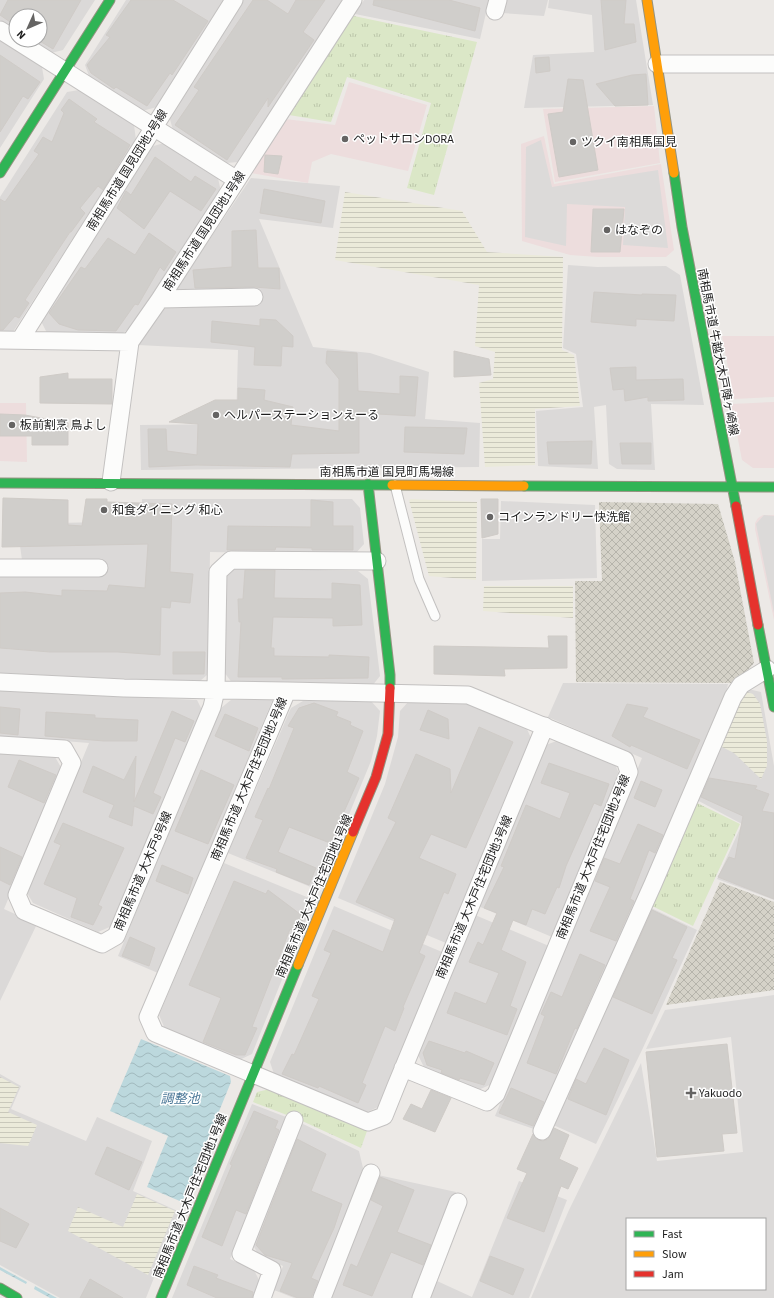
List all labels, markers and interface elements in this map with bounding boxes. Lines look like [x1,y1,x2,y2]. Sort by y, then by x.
north arrow [8,8,48,48]
text: N [13,27,29,43]
street label: 南相馬市道 国見団地2号線 [83,106,172,234]
place label: ペットサロンDORA [353,131,454,148]
marker: ペットサロンDORA [340,134,350,144]
place label: ツクイ南相馬国見 [581,134,677,151]
marker: ツクイ南相馬国見 [568,137,578,147]
street label: 南相馬市道 国見団地1号線 [159,168,250,295]
place label: はなぞの [615,222,663,239]
marker: はなぞの [602,225,612,235]
street label: 南相馬市道 牛越大木戸陣ヶ崎線 [693,267,742,437]
place label: ヘルパーステーションえーる [224,407,379,424]
marker: ヘルパーステーションえーる [211,410,221,420]
place label: 板前割烹 鳥よし [20,417,106,434]
marker: 板前割烹 鳥よし [7,420,17,430]
street label: 南相馬市道 国見町馬場線 [320,464,454,481]
place label: 和食ダイニング 和心 [112,502,222,519]
marker: 和食ダイニング 和心 [99,505,109,515]
place label: コインランドリー快洗館 [498,509,630,526]
marker: コインランドリー快洗館 [485,512,495,522]
street label: 南相馬市道 大木戸住宅団地2号線 [207,695,292,864]
street label: 南相馬市道 大木戸住宅団地2号線 [553,772,634,942]
street label: 南相馬市道 大木戸8号線 [111,809,176,934]
street label: 南相馬市道 大木戸住宅団地1号線 [272,812,357,981]
street label: 南相馬市道 大木戸住宅団地3号線 [432,813,517,982]
place label: Yakuodo [698,1085,742,1102]
marker: Yakuodo [686,1088,696,1098]
water label: 調整池 [160,1090,201,1108]
street label: 南相馬市道 大木戸住宅団地1号線 [150,1111,231,1281]
legend [626,1218,766,1290]
text: Fast [662,1226,682,1243]
text: Slow [662,1246,687,1263]
text: Jam [662,1266,684,1283]

